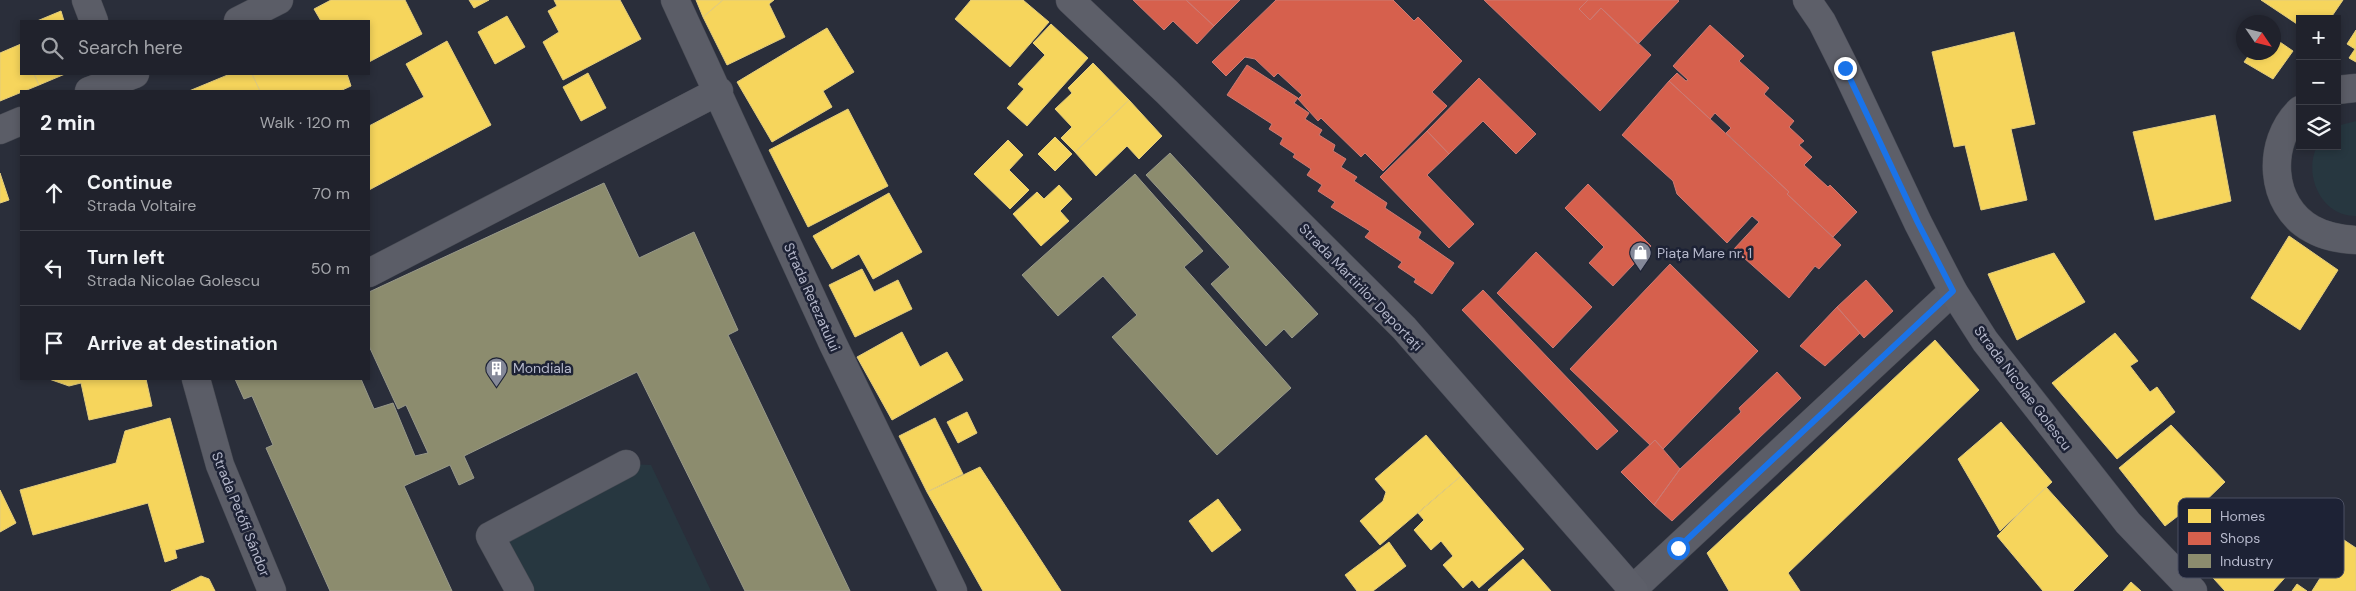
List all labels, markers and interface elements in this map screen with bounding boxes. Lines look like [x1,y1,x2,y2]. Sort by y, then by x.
north arrow [2236,15,2281,60]
map controls [2296,15,2341,150]
button: + [2296,15,2341,60]
search box [20,20,370,75]
icon: search [38,34,66,62]
text: Search here [78,35,183,60]
route end [1834,57,1857,80]
button: − [2296,60,2341,105]
button: layers [2296,105,2341,150]
text: 2 min [40,109,96,137]
text: Walk · 120 m [260,112,350,133]
text: Continue [87,170,173,195]
icon: ahead [40,179,68,207]
text: 70 m [312,183,350,204]
text: Strada Voltaire [87,195,196,216]
street label: Strada Martirilor Deportați [1295,219,1427,355]
street label: Strada Retezatului [780,240,844,354]
shop icon: Piața Mare nr. 1 [1629,241,1653,272]
place label: Piața Mare nr. 1 [1657,244,1752,262]
text: Turn left [87,245,165,270]
icon: left [40,254,68,282]
text: 50 m [311,258,350,279]
text: Strada Nicolae Golescu [87,270,260,291]
street label: Strada Nicolae Golescu [1970,322,2076,454]
icon: arrive [40,329,68,357]
text: Arrive at destination [87,331,278,356]
building icon: Mondiala [485,356,509,387]
place label: Mondiala [513,359,572,377]
street label: Strada Petőfi Sándor [208,449,274,579]
legend [2178,498,2344,578]
text: Homes [2220,507,2265,525]
text: Shops [2220,529,2260,547]
route start [1667,537,1690,560]
text: Industry [2220,552,2273,570]

